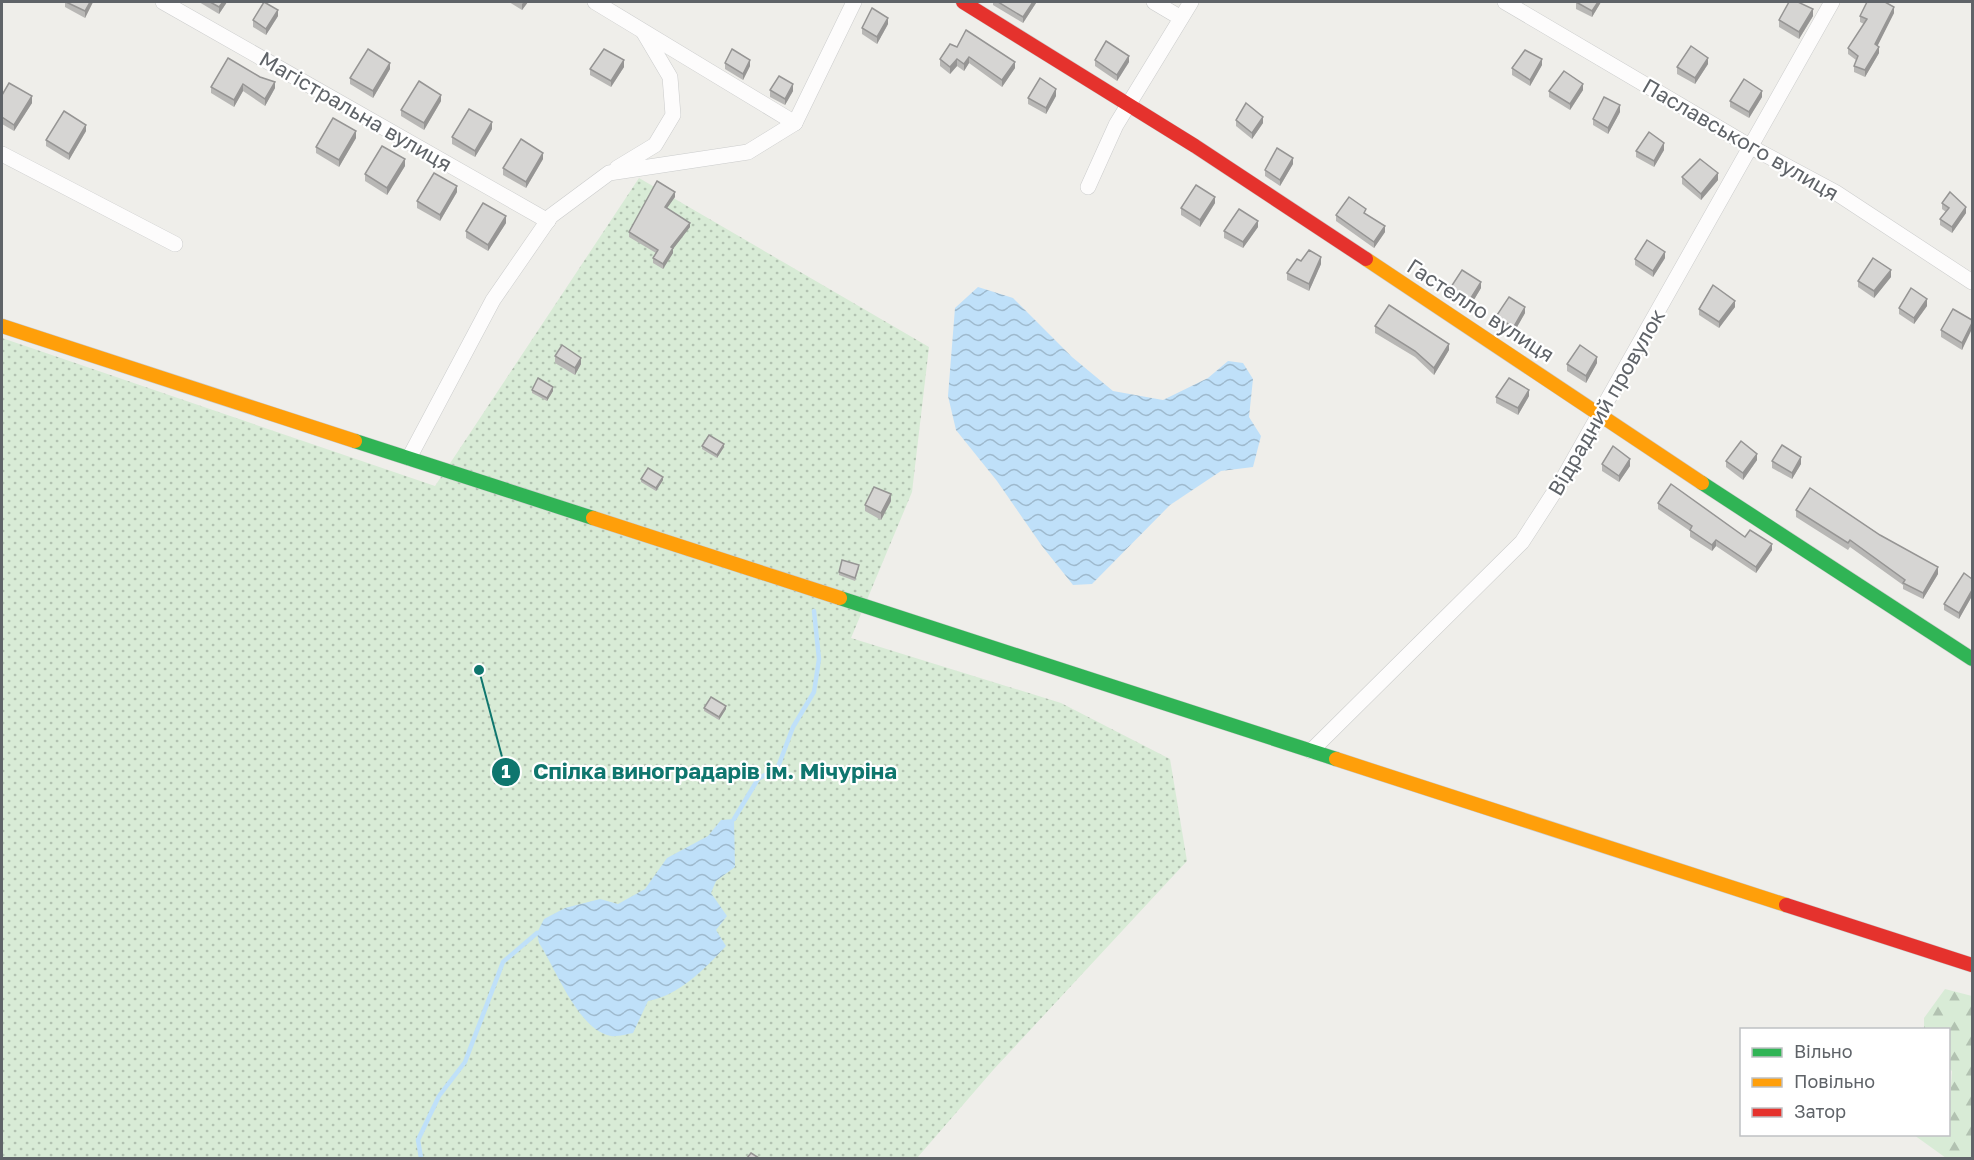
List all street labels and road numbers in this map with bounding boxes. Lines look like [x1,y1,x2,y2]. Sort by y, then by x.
street label: Магістральна вулиця [255,45,457,177]
street label: Паславського вулиця [1638,72,1844,206]
street label: Гастелло вулиця [1402,253,1560,367]
street label: Відрадний провулок [1542,304,1670,500]

